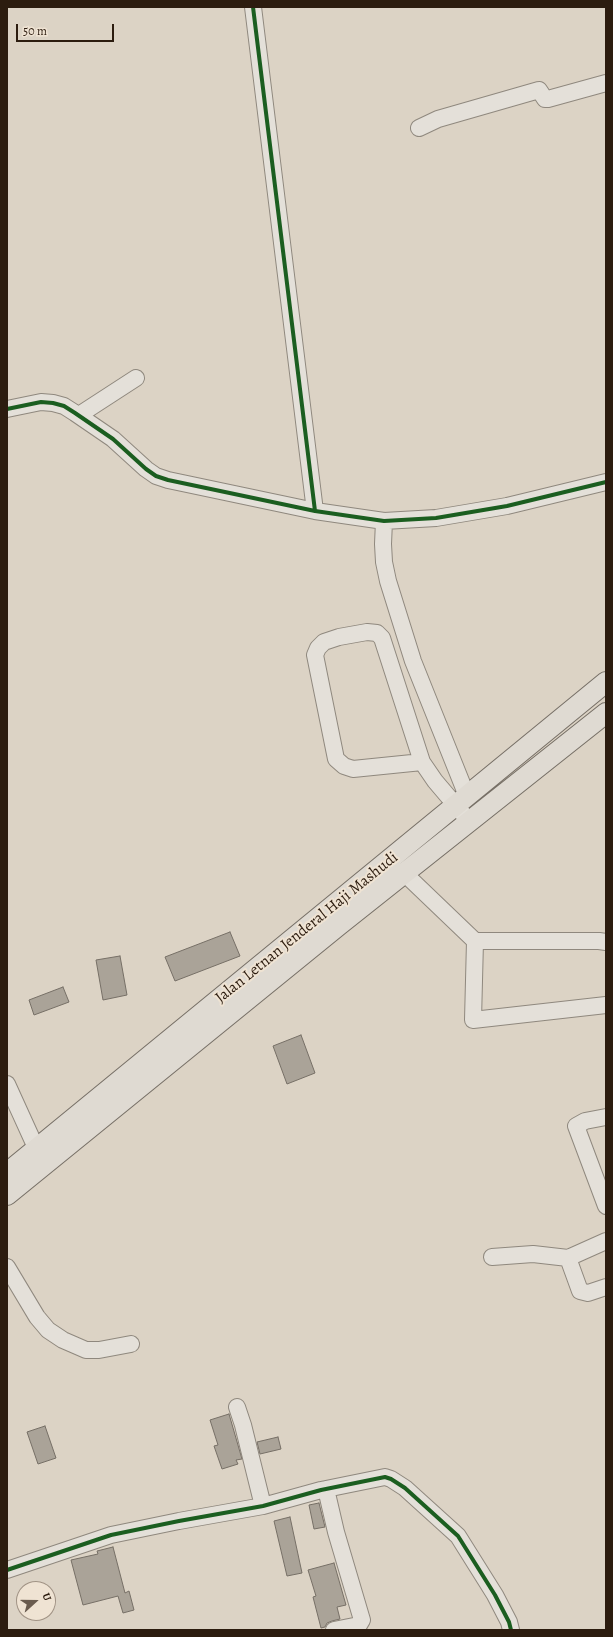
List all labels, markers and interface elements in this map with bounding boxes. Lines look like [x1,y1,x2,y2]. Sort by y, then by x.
scale bar [18,16,116,42]
text: 50 m [23,23,47,39]
street label: Jalan Letnan Jenderal Haji Mashudi [212,848,402,1008]
north arrow [16,1581,56,1621]
text: U [38,1591,55,1603]

